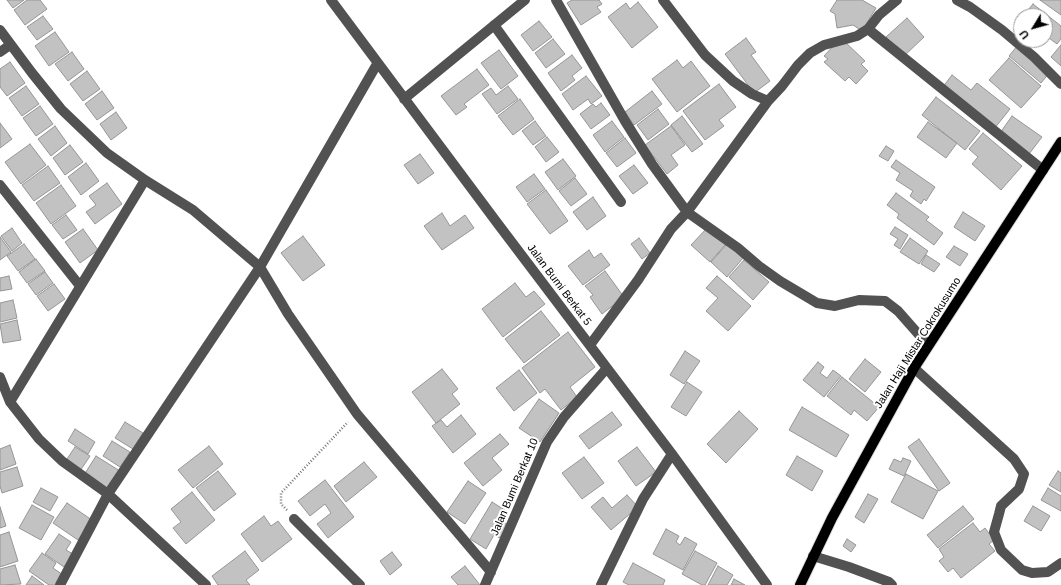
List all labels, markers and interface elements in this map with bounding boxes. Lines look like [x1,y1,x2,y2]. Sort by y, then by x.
north arrow [1013,8,1053,48]
text: U [1017,28,1031,41]
street label: Jalan Bumi Berkat 5 [524,242,594,328]
street label: Jalan Haji Mistar Cokrokusumo [872,275,964,411]
street label: Jalan Bumi Berkat 10 [488,436,542,538]

